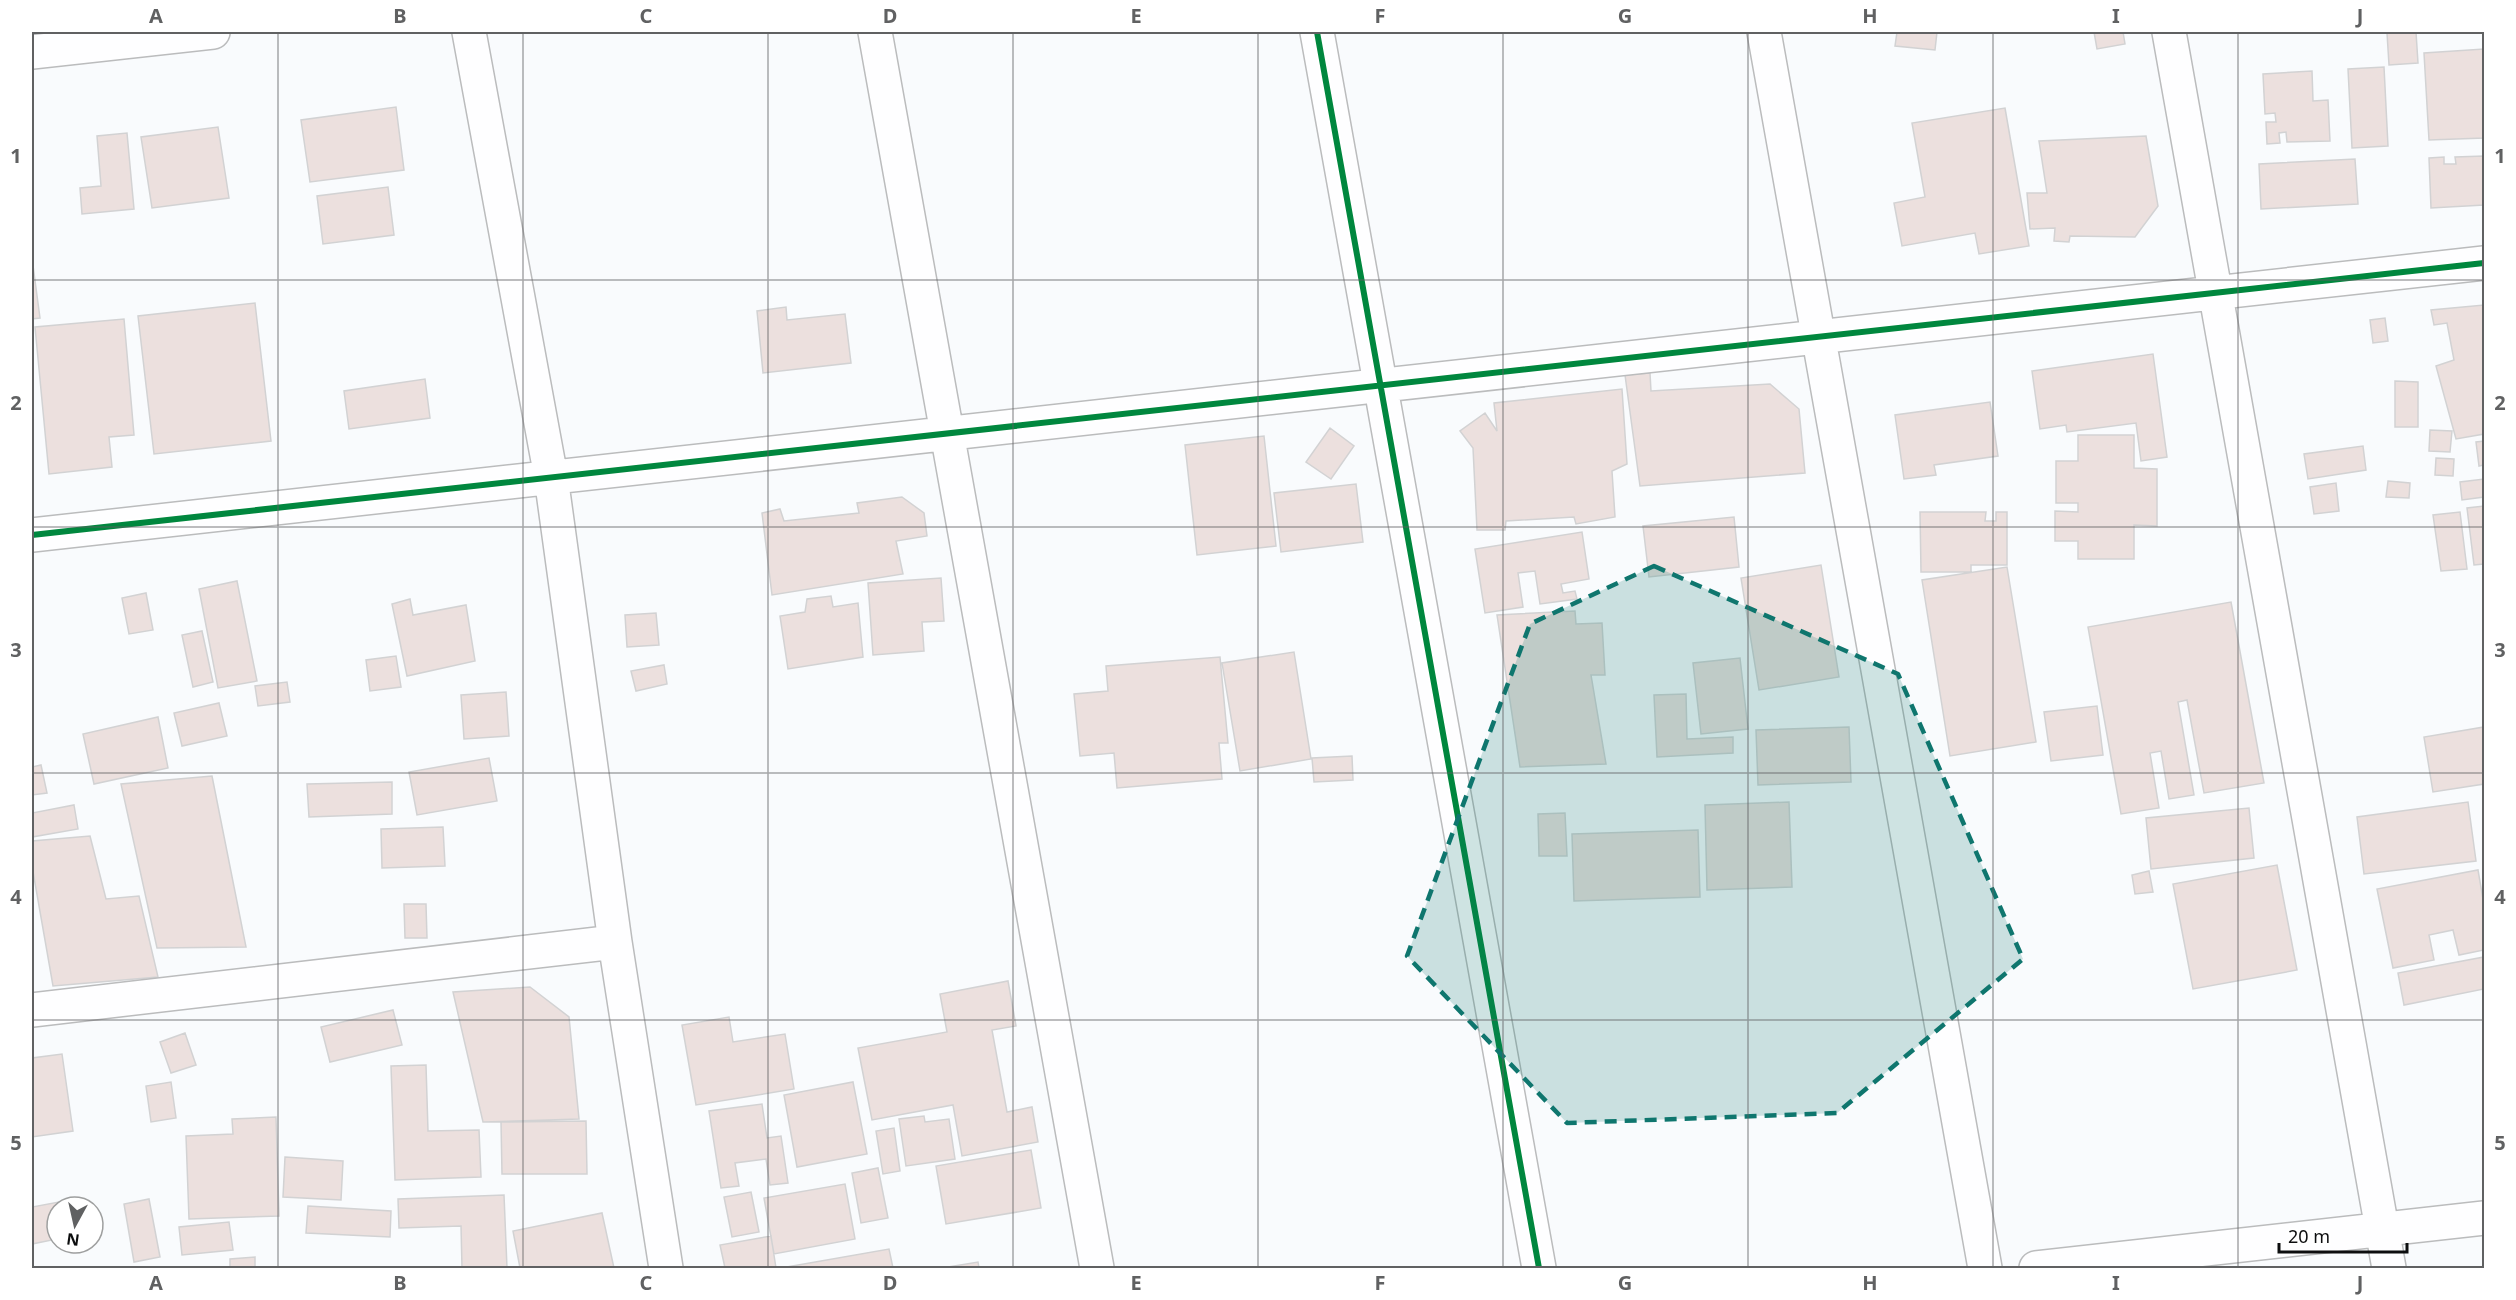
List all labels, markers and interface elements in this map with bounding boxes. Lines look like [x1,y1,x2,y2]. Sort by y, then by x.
text: A [149,2,163,29]
text: B [393,2,407,29]
text: C [640,2,653,29]
text: D [883,2,897,29]
text: E [1130,2,1142,29]
text: F [1375,2,1385,29]
text: G [1618,2,1632,29]
text: H [1862,2,1878,29]
text: I [2112,2,2120,29]
text: J [2355,2,2363,29]
text: 1 [10,142,22,169]
text: 1 [2494,142,2506,169]
text: 2 [10,389,22,416]
text: 2 [2494,389,2506,416]
text: 3 [10,636,22,663]
text: 3 [2494,636,2506,663]
text: 4 [10,883,22,910]
text: 4 [2494,883,2506,910]
text: 5 [10,1129,22,1156]
text: 5 [2494,1129,2506,1156]
north arrow [45,1195,105,1255]
scale bar [2279,1216,2406,1254]
text: 20 m [2288,1224,2330,1248]
text: N [65,1228,81,1252]
text: A [149,1269,163,1296]
text: B [393,1269,407,1296]
text: C [640,1269,653,1296]
text: D [883,1269,897,1296]
text: E [1130,1269,1142,1296]
text: F [1375,1269,1385,1296]
text: G [1618,1269,1632,1296]
text: H [1862,1269,1878,1296]
text: I [2112,1269,2120,1296]
text: J [2355,1269,2363,1296]

